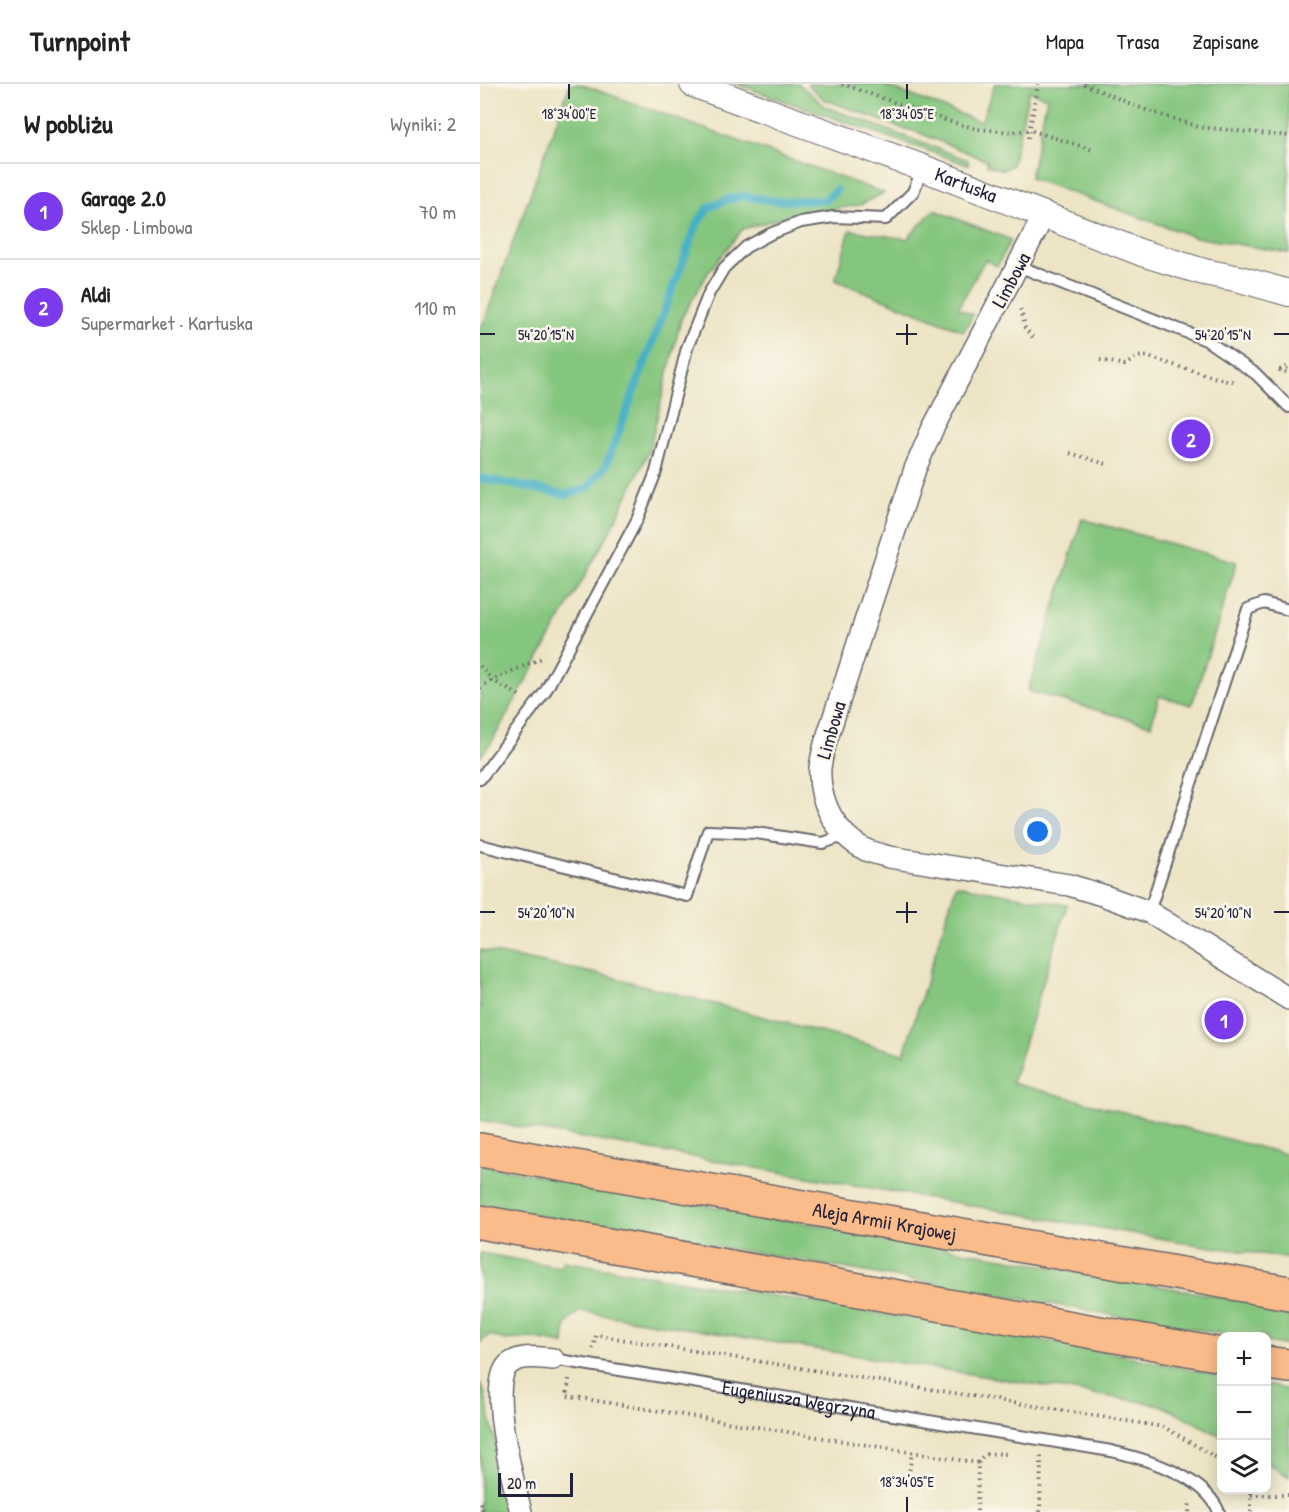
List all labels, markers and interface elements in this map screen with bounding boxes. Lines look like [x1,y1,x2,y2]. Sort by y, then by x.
text: Turnpoint [30,22,130,60]
text: Mapa [1046,27,1084,56]
text: Trasa [1117,27,1159,56]
text: Zapisane [1192,27,1259,56]
text: 18°34'00"E [542,103,597,124]
text: 18°34'05"E [880,103,935,124]
text: W pobliżu [24,106,113,141]
text: Wyniki: 2 [390,110,456,137]
street label: Kartuska [931,160,1001,209]
text: Garage 2.0 [81,183,166,213]
text: 1 [40,198,47,225]
text: 70 m [419,198,456,225]
text: Sklep · Limbowa [81,213,192,240]
street label: Limbowa [985,247,1036,312]
text: Aldi [81,279,111,309]
text: 2 [39,294,48,321]
text: 110 m [414,294,456,321]
text: Supermarket · Kartuska [81,309,253,336]
text: 54°20'15"N [518,324,574,345]
text: 54°20'15"N [1195,324,1251,345]
pin: 2 [1172,416,1210,462]
street label: Limbowa [809,698,852,762]
your location [1023,817,1052,846]
text: 54°20'10"N [518,902,574,923]
text: 54°20'10"N [1195,902,1251,923]
pin: 1 [1204,998,1244,1042]
street label: Aleja Armii Krajowej [811,1195,959,1247]
map controls [1217,1332,1271,1494]
button: + [1217,1332,1271,1386]
street label: Eugeniusza Węgrzyna [720,1373,877,1425]
button: − [1217,1386,1271,1440]
button: layers [1217,1440,1271,1494]
scale bar [498,1470,573,1498]
text: 18°34'05"E [880,1471,935,1492]
text: 20 m [507,1472,536,1494]

